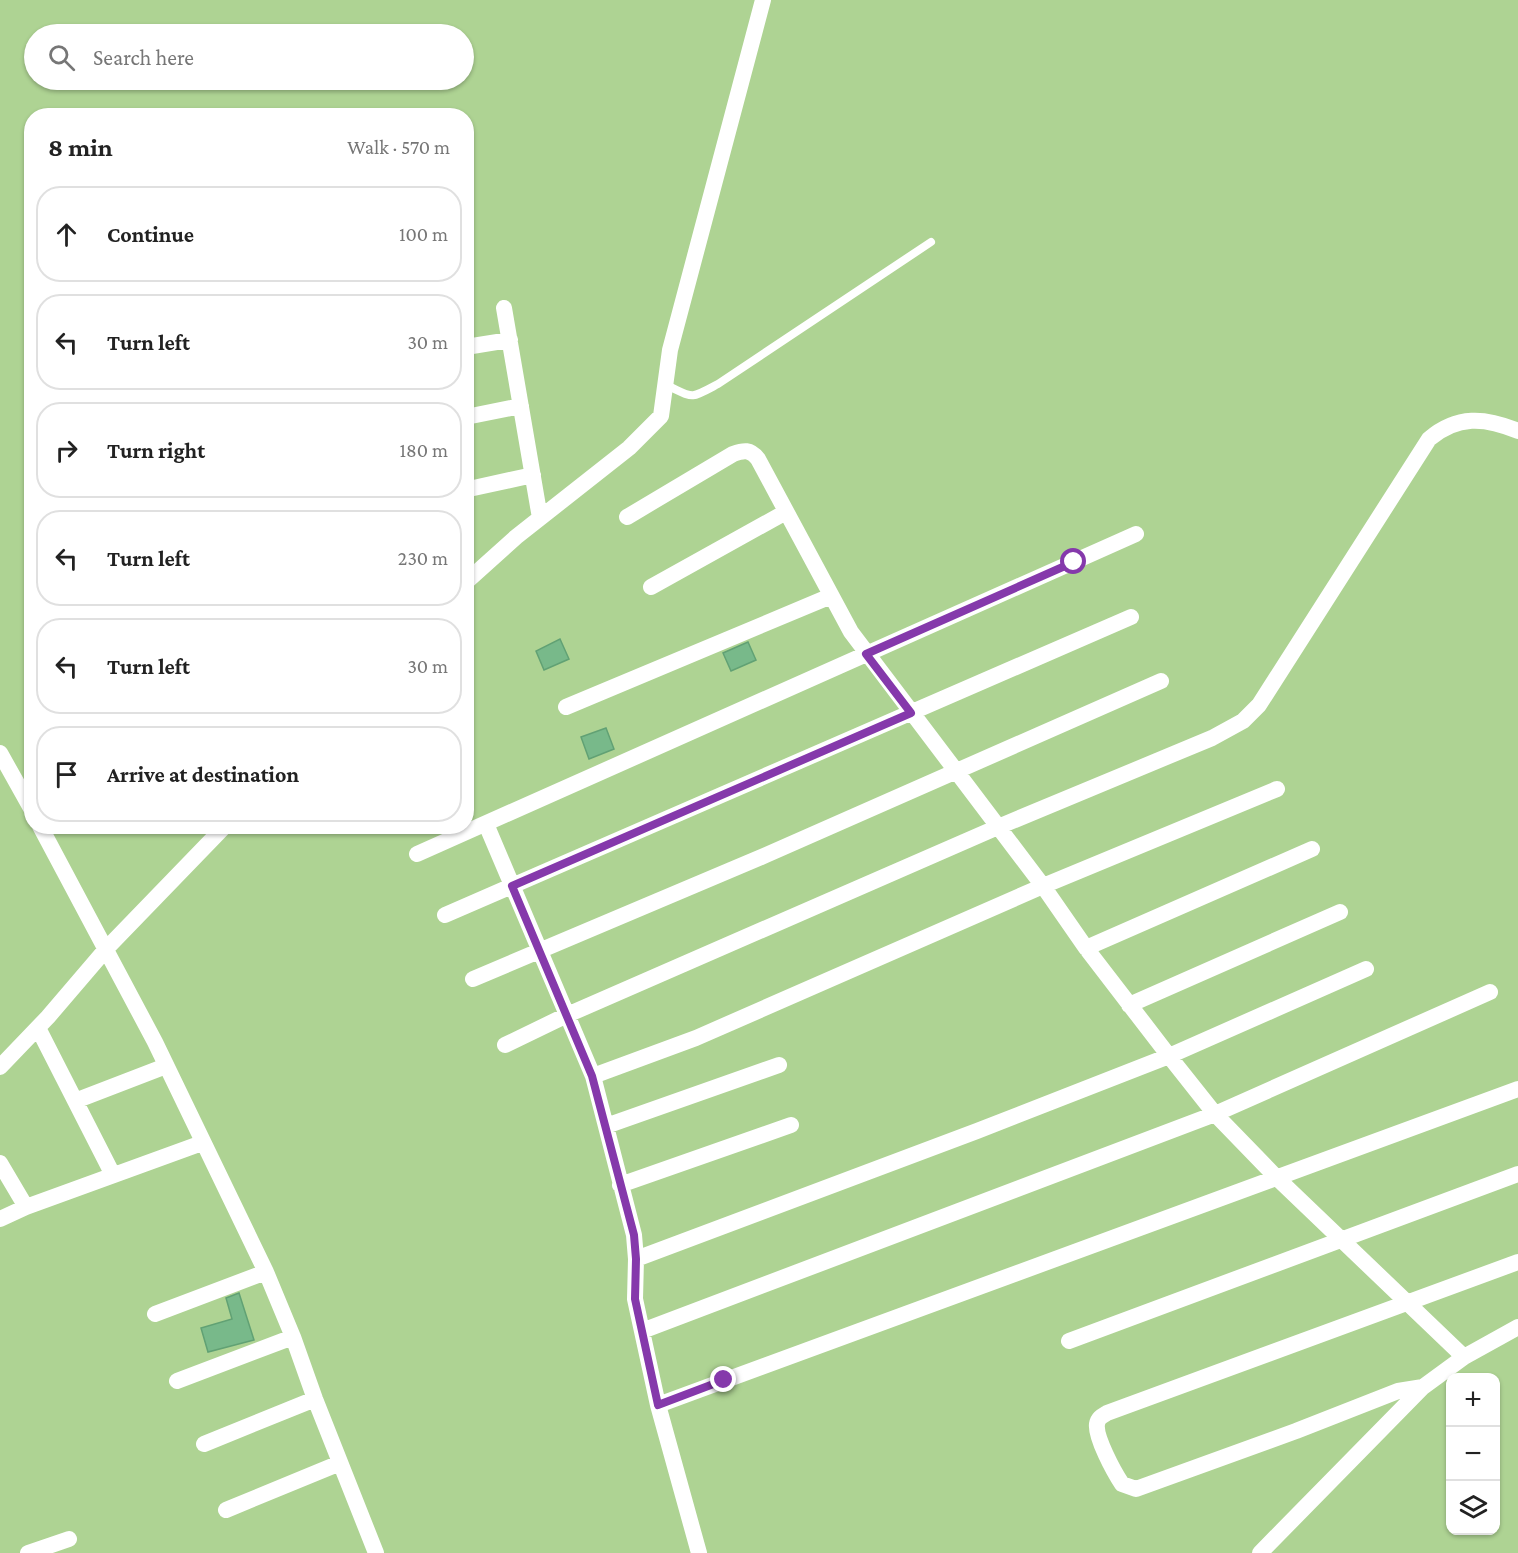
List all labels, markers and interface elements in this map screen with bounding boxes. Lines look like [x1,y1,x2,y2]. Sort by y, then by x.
search box [24,24,474,90]
icon: search [45,41,78,74]
text: Search here [93,45,194,70]
text: 8 min [48,133,113,162]
text: Walk · 570 m [347,136,450,158]
icon: ahead [50,218,83,251]
text: Continue [107,222,194,247]
text: 100 m [399,223,448,245]
icon: left [50,326,83,359]
text: Turn left [107,330,190,355]
text: 30 m [407,331,448,353]
icon: right [50,434,83,467]
text: Turn right [107,438,205,463]
text: 180 m [399,439,448,461]
icon: left [50,542,83,575]
text: Turn left [107,546,190,571]
text: 230 m [398,547,448,569]
route start [1060,548,1086,574]
icon: left [50,650,83,683]
text: Turn left [107,654,190,679]
text: 30 m [407,655,448,677]
icon: arrive [50,758,83,791]
text: Arrive at destination [107,762,299,787]
route end [710,1366,736,1392]
map controls [1446,1373,1500,1535]
button: + [1446,1373,1500,1427]
button: − [1446,1427,1500,1481]
button: layers [1446,1481,1500,1535]

